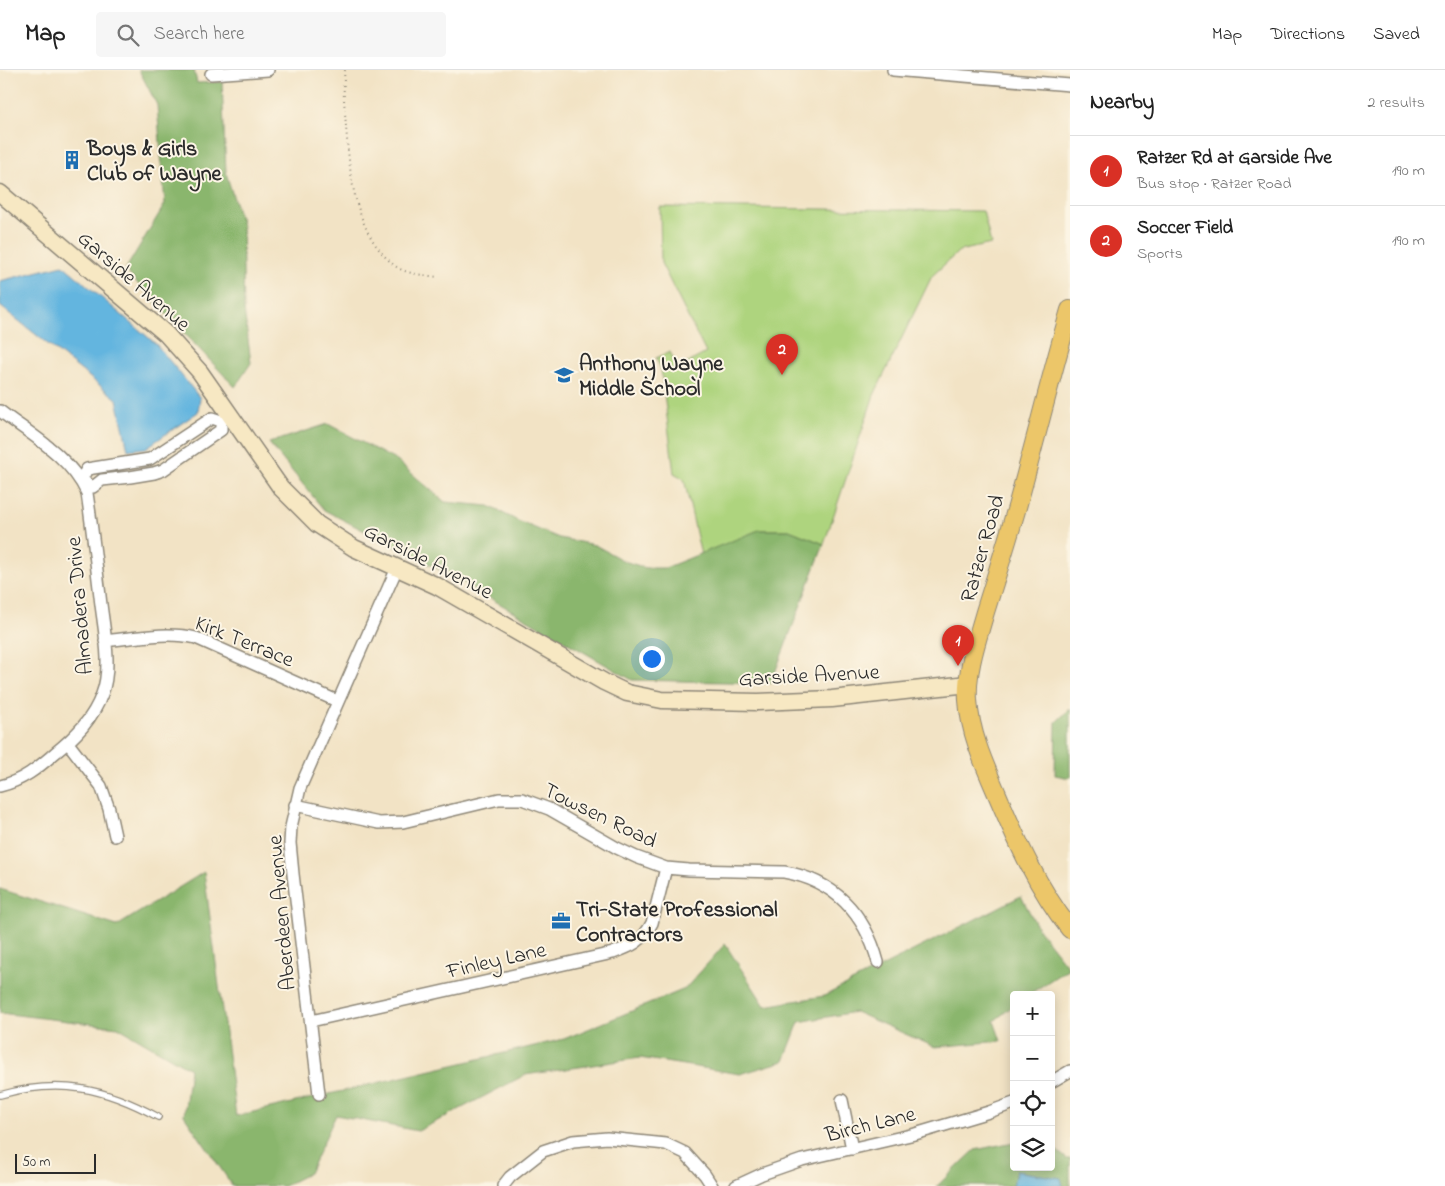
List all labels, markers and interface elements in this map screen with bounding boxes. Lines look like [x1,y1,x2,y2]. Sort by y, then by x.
search box [96,12,446,57]
text: Map [25,17,66,52]
icon: search [114,21,142,49]
text: Search here [154,21,245,48]
text: Map [1212,22,1242,48]
text: Directions [1270,22,1345,48]
text: Saved [1373,22,1420,48]
text: Nearby [1090,88,1154,118]
text: 2 results [1367,91,1425,115]
place label: Boys & Girls Club of Wayne [86,134,223,192]
text: Ratzer Rd at Garside Ave [1137,145,1332,172]
building icon: Boys & Girls Club of Wayne [61,149,83,171]
text: 1 [1103,159,1109,183]
text: 190 m [1392,159,1425,183]
text: Bus stop · Ratzer Road [1137,172,1291,196]
text: Soccer Field [1137,215,1233,242]
street label: Garside Avenue [69,224,197,341]
text: 2 [1102,229,1110,253]
text: 190 m [1392,229,1425,253]
text: Sports [1137,242,1183,266]
pin: 2 [766,334,798,375]
place label: Anthony Wayne Middle School [579,349,724,406]
school or university icon: Anthony Wayne Middle School [553,364,575,386]
street label: Ratzer Road [953,491,1015,606]
street label: Garside Avenue [357,516,498,609]
street label: Almadera Drive [59,535,103,676]
street label: Kirk Terrace [190,608,298,677]
pin: 1 [942,625,974,666]
your location [639,646,665,672]
street label: Garside Avenue [738,657,881,697]
street label: Towsen Road [537,775,662,858]
street label: Aberdeen Avenue [260,833,306,992]
place label: Tri-State Professional Contractors [576,895,778,952]
office icon: Tri-State Professional Contractors [550,910,572,932]
street label: Finley Lane [443,935,550,990]
map controls [1010,991,1055,1171]
button: + [1010,991,1055,1036]
button: − [1010,1036,1055,1081]
button: locate [1010,1081,1055,1126]
street label: Birch Lane [821,1099,919,1153]
button: layers [1010,1126,1055,1171]
scale bar [15,1151,96,1174]
text: 50 m [22,1152,50,1173]

